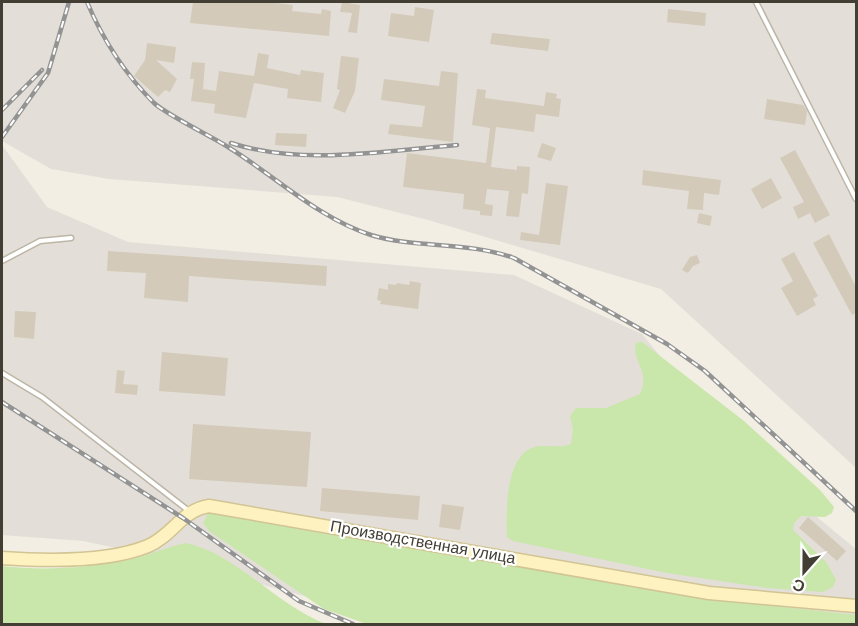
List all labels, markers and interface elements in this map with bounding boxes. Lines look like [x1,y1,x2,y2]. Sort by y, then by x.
street label: Производственная улица [329,515,517,569]
north arrow [774,542,834,602]
text: С [789,574,808,597]

